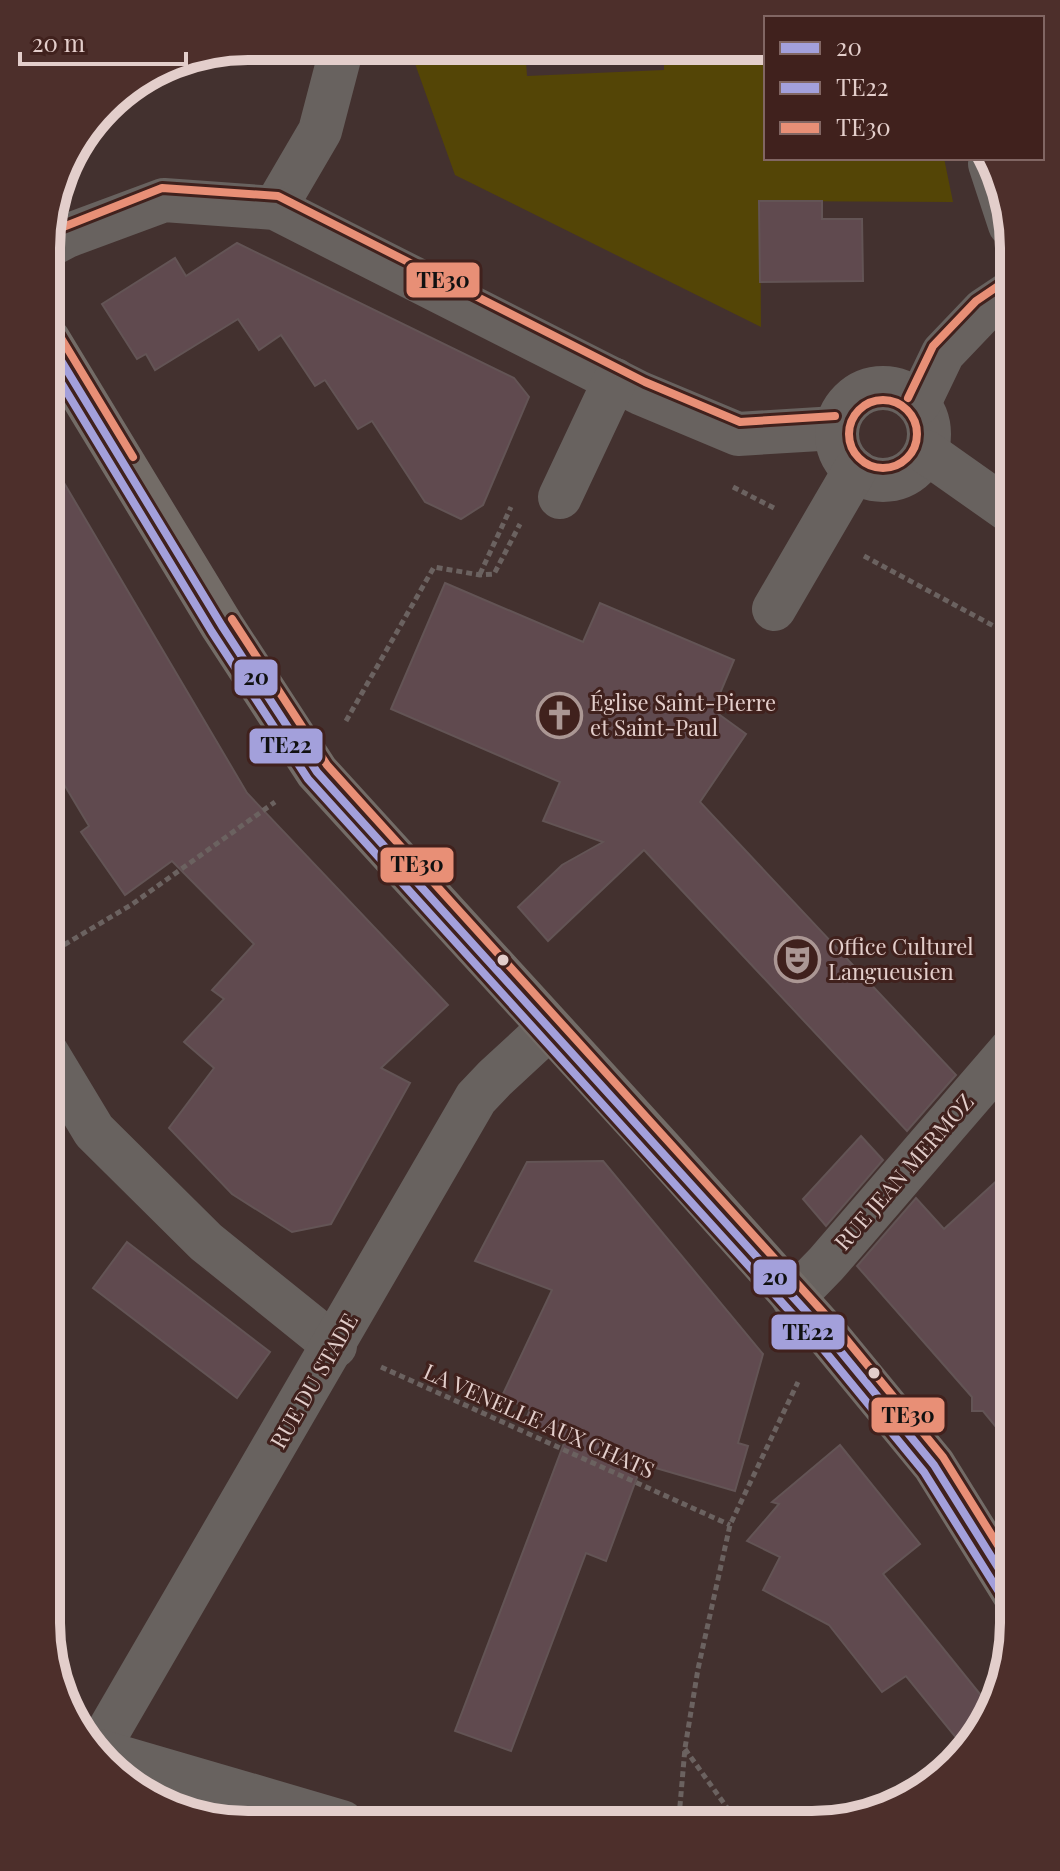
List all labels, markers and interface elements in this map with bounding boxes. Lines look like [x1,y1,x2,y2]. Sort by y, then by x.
scale bar [20,16,186,66]
legend [764,16,1044,160]
text: 20 m [32,26,85,58]
text: 20 [836,30,862,62]
text: TE22 [836,70,889,102]
text: TE30 [836,110,891,142]
line badge: TE30 [405,261,481,299]
text: TE30 [416,264,470,294]
line badge: 20 [233,658,279,697]
text: 20 [243,661,269,691]
place label: Église Saint-Pierre et Saint-Paul [590,687,776,742]
church icon: Église Saint-Pierre et Saint-Paul [535,692,583,740]
line badge: TE22 [248,727,324,765]
text: TE22 [260,729,312,759]
line badge: TE30 [379,846,455,884]
text: TE30 [390,848,444,878]
place label: Office Culturel Langueusien [828,931,974,986]
theatre icon: Office Culturel Langueusien [773,936,821,984]
unlabelled marker [495,952,511,968]
street label: RUE JEAN MERMOZ [827,1087,980,1256]
line badge: 20 [752,1258,798,1296]
text: 20 [762,1261,788,1291]
street label: RUE DU STADE [262,1308,364,1453]
line badge: TE22 [770,1313,846,1351]
text: TE22 [782,1316,834,1346]
street label: LA VENELLE AUX CHATS [419,1356,660,1485]
unlabelled marker [866,1365,882,1381]
line badge: TE30 [870,1396,946,1434]
text: TE30 [881,1399,935,1429]

